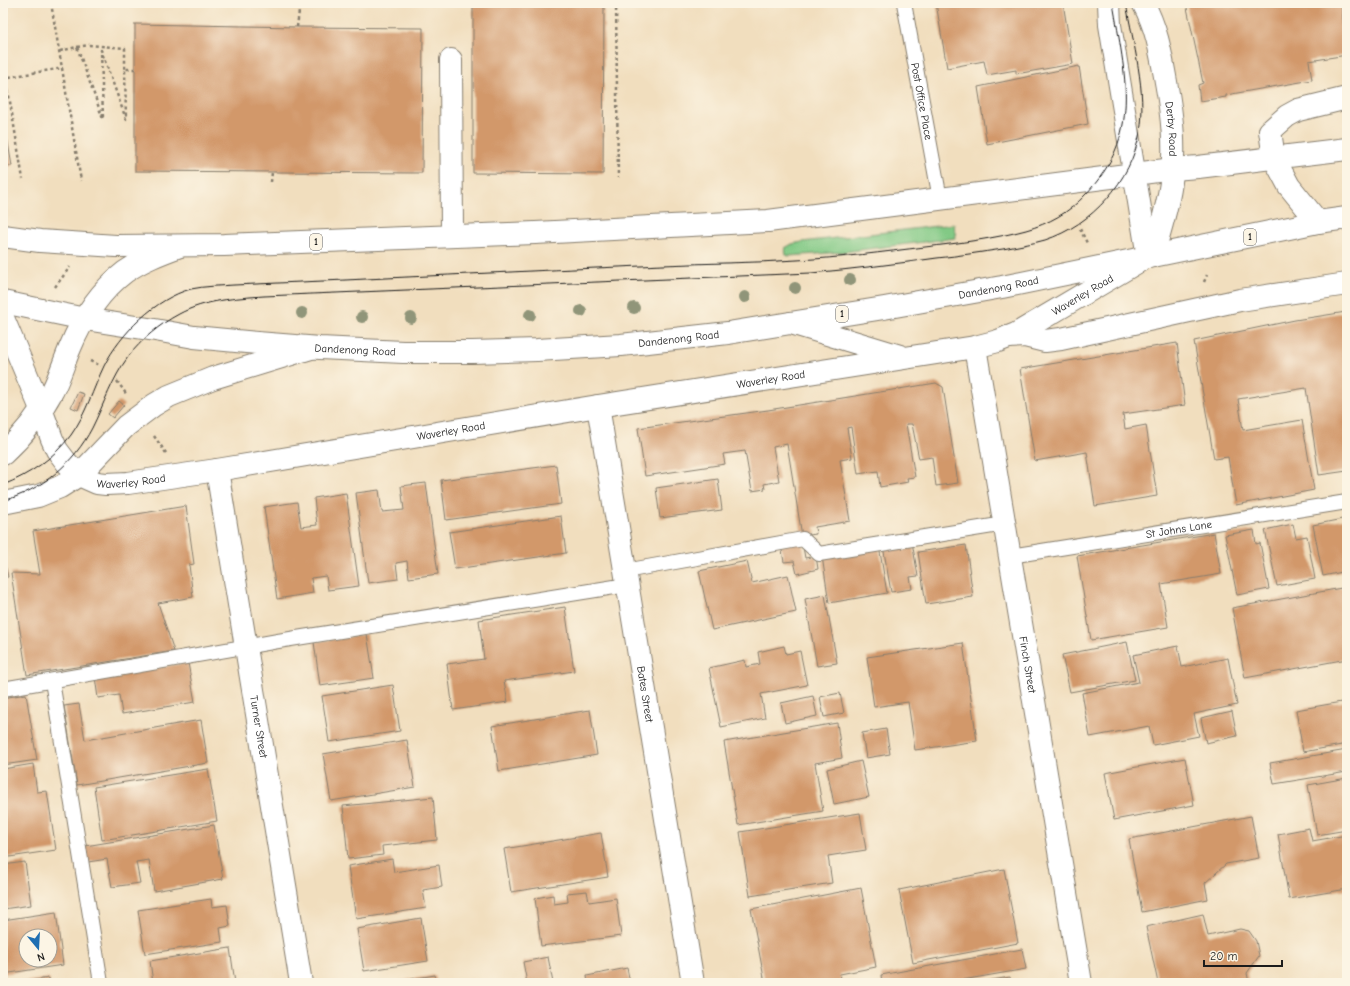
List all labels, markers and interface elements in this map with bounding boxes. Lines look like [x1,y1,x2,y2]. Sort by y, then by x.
street label: Post Office Place [909,62,936,141]
street label: Derby Road [1163,101,1180,157]
road number: 1 [1244,229,1256,245]
road number: 1 [310,234,322,250]
street label: Waverley Road [1049,271,1116,318]
street label: Dandenong Road [957,273,1040,301]
road number: 1 [836,306,848,322]
street label: Dandenong Road [637,328,720,350]
street label: Dandenong Road [314,341,396,358]
street label: Waverley Road [736,367,806,391]
street label: Waverley Road [416,419,486,443]
street label: Waverley Road [96,471,166,491]
street label: St Johns Lane [1145,517,1213,541]
street label: Finch Street [1017,635,1039,695]
street label: Bates Street [634,665,657,724]
street label: Turner Street [248,694,271,760]
north arrow [18,928,58,968]
scale bar [1204,942,1282,968]
text: 20 m [1210,949,1238,963]
text: N [36,950,46,964]

